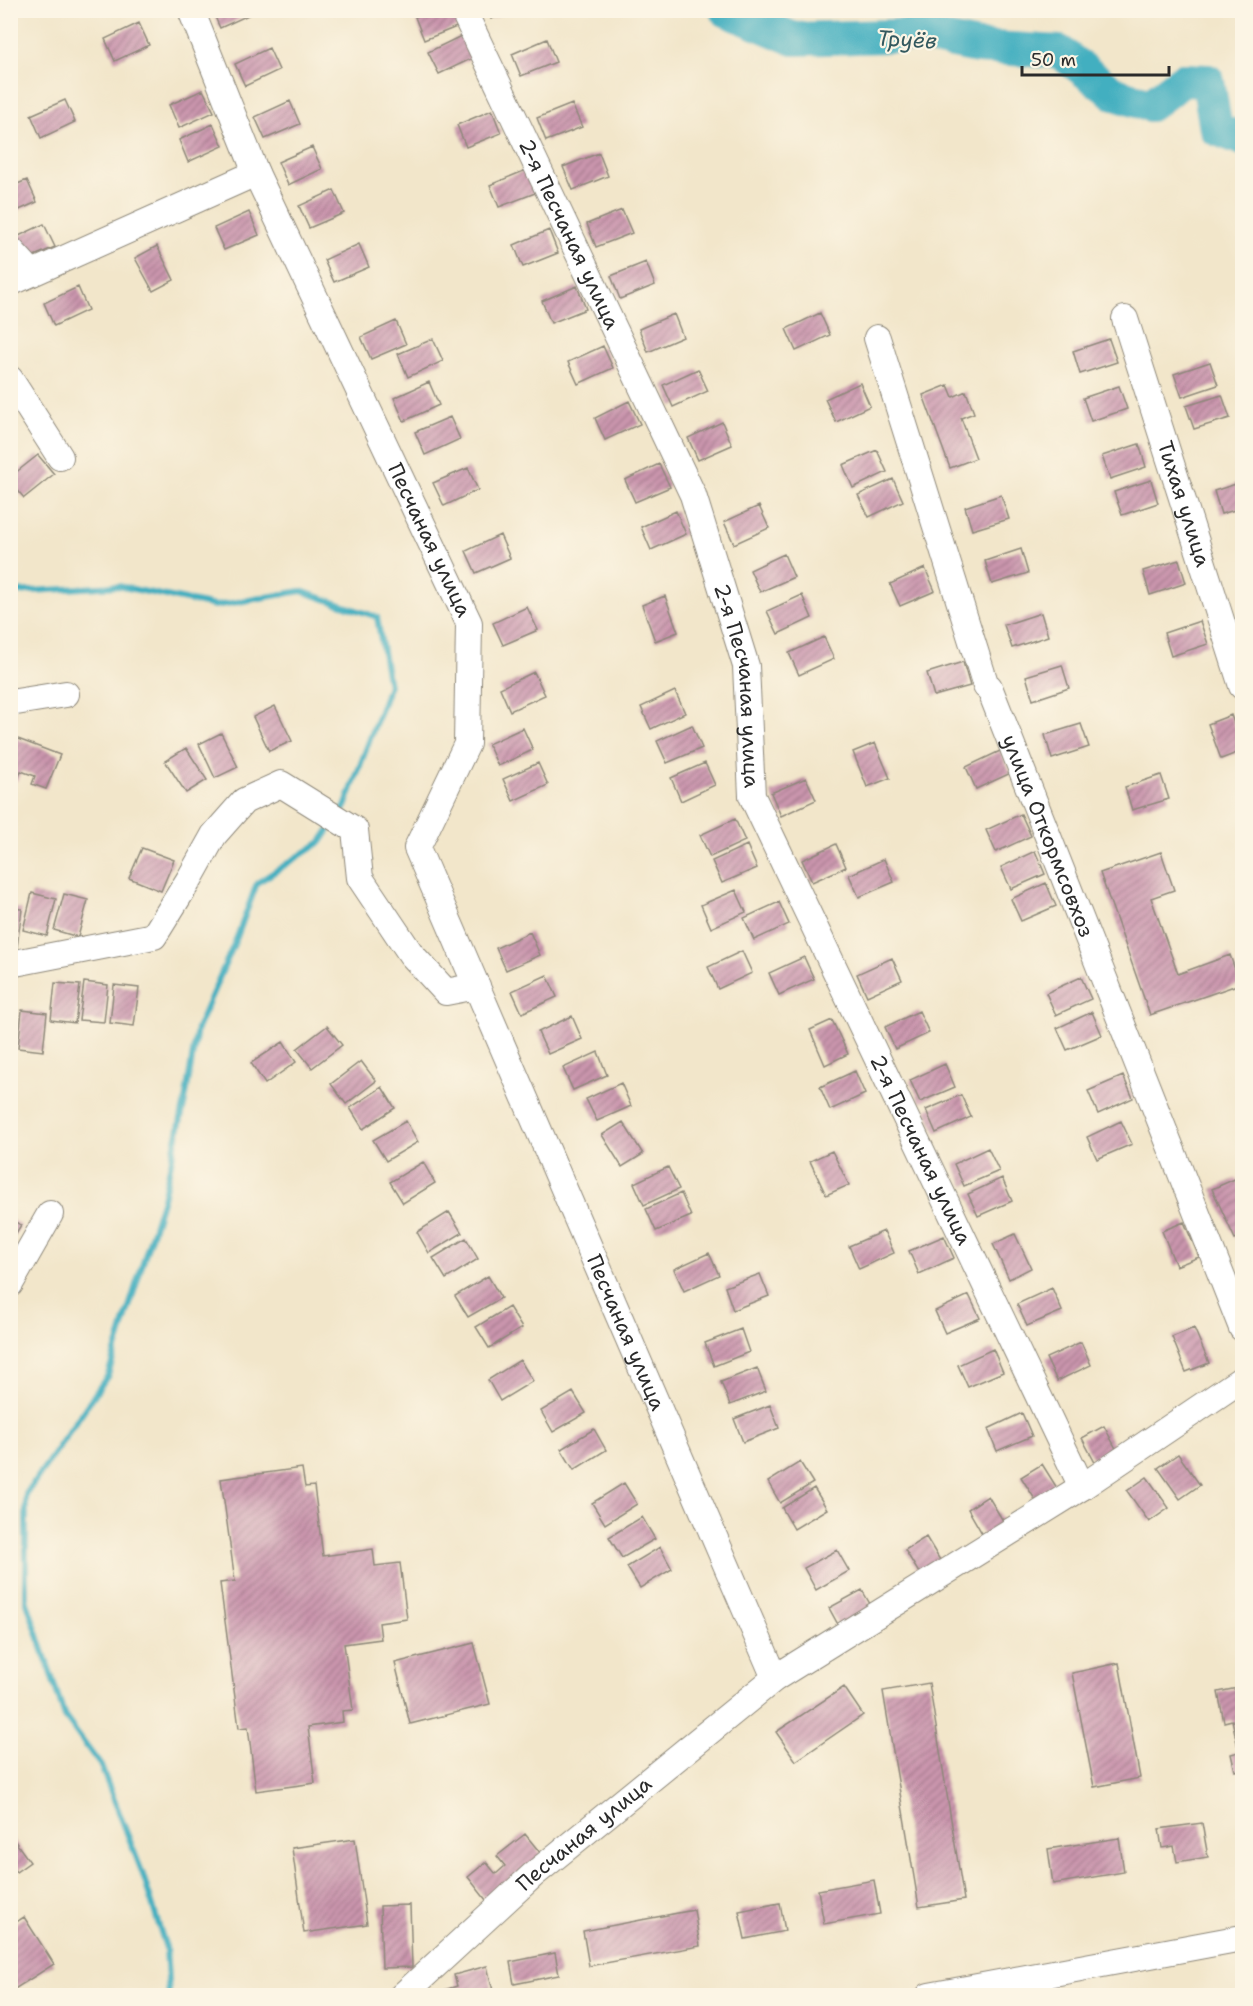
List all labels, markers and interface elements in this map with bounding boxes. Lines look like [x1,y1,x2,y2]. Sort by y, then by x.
water label: Труёв [876,23,938,56]
scale bar [1022,39,1169,77]
text: 50 m [1031,48,1076,72]
street label: 2-я Песчаная улица [512,134,626,334]
street label: Тихая улица [1151,437,1217,570]
street label: Песчаная улица [381,458,478,622]
street label: 2-я Песчаная улица [707,580,766,789]
street label: улица Откормсовхоз [995,731,1100,941]
street label: 2-я Песчаная улица [864,1050,978,1250]
street label: Песчаная улица [580,1250,672,1415]
street label: Песчаная улица [510,1770,658,1897]

